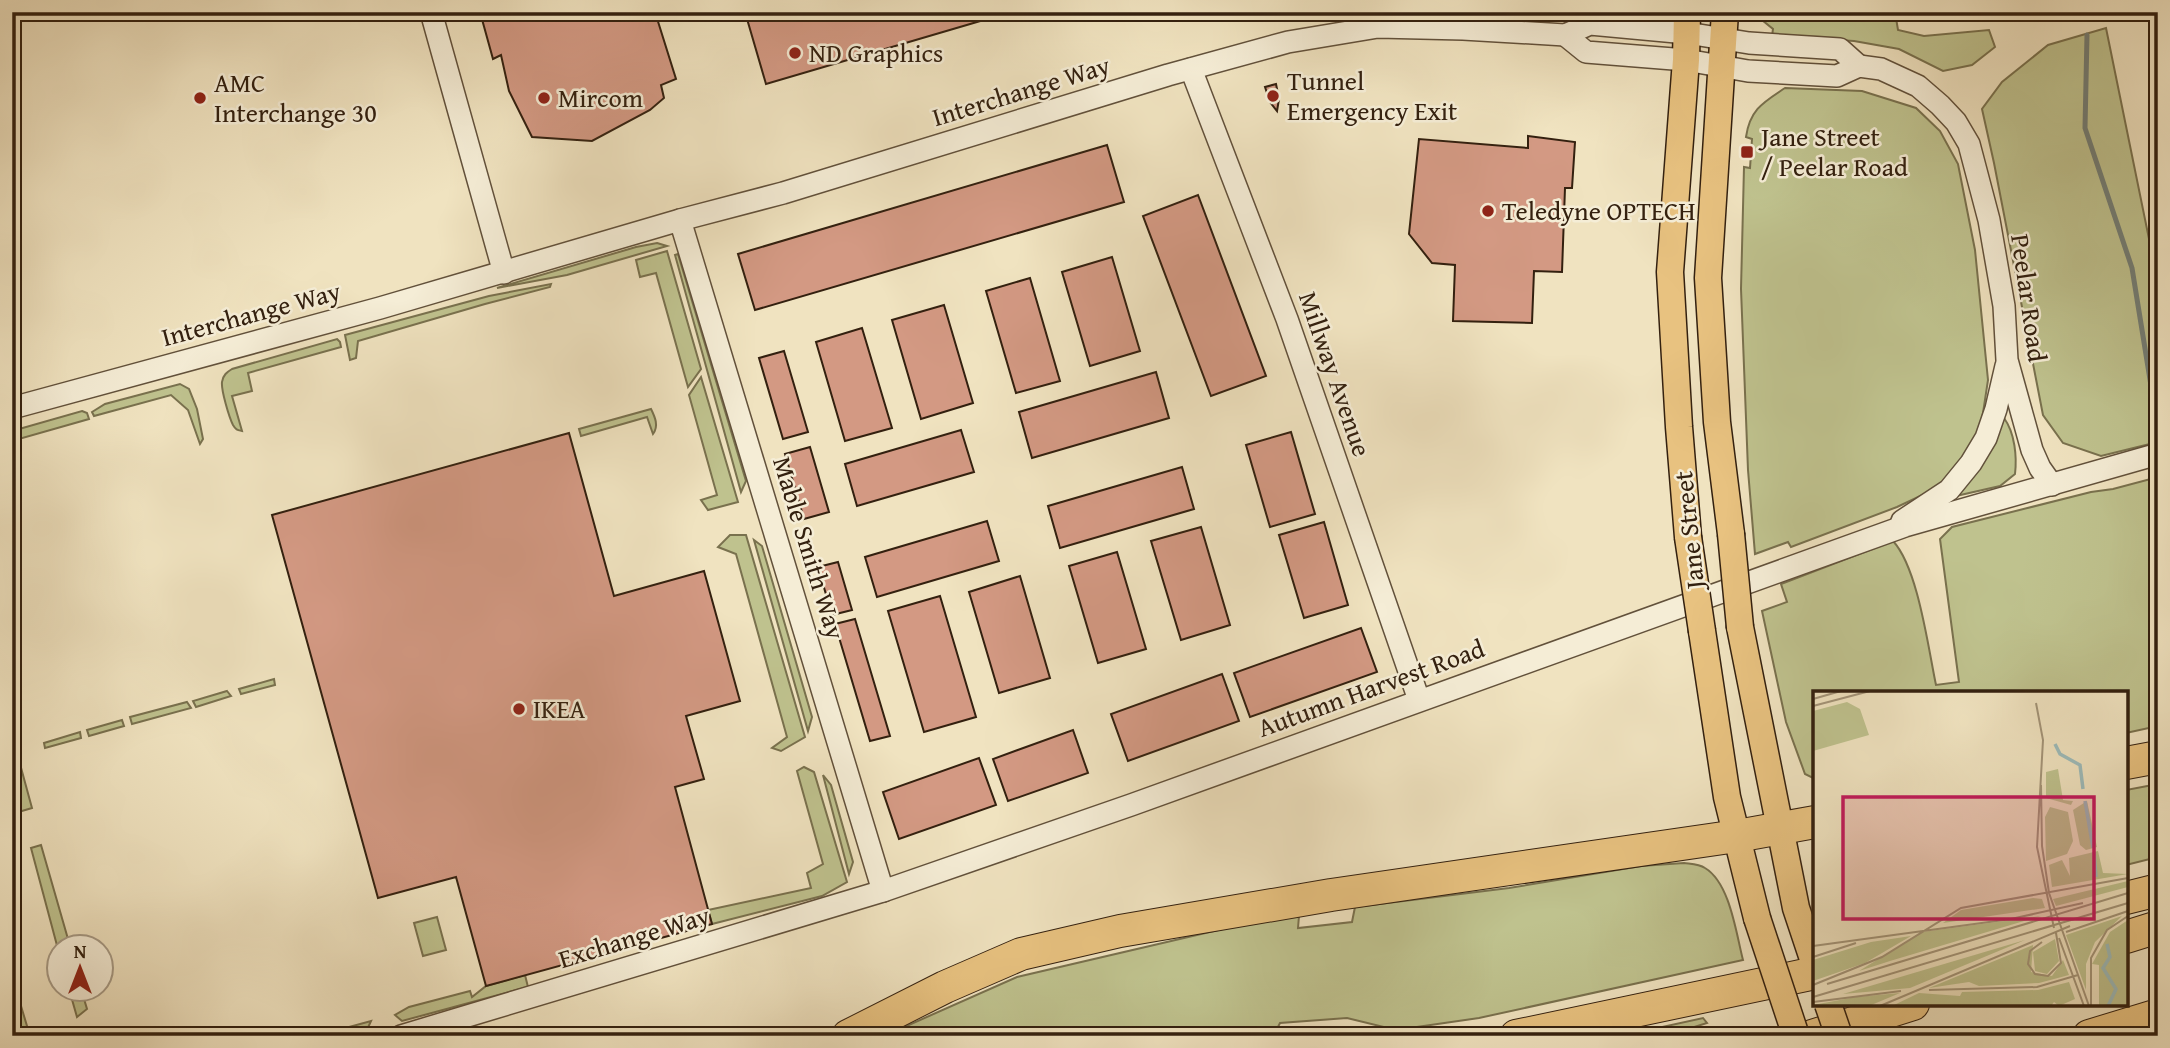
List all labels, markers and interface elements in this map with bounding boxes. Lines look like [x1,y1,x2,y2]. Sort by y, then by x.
place label: ND Graphics [809,33,943,72]
marker: ND Graphics [787,45,803,61]
street label: Interchange Way [927,45,1115,136]
place label: Tunnel Emergency Exit [1287,61,1457,130]
place label: AMC Interchange 30 [214,63,377,132]
place label: Mircom [558,78,643,117]
marker: Tunnel Emergency Exit [1265,88,1281,104]
marker: AMC Interchange 30 [192,90,208,106]
marker: Mircom [536,90,552,106]
place label: Jane Street / Peelar Road [1758,117,1908,186]
marker: Jane Street / Peelar Road [1739,144,1755,160]
place label: Teledyne OPTECH [1502,191,1696,230]
marker: Teledyne OPTECH [1480,203,1496,219]
street label: Peelar Road [2001,231,2058,365]
street label: Interchange Way [157,271,345,356]
street label: Millway Avenue [1289,286,1382,462]
street label: Mable Smith Way [763,452,856,644]
street label: Jane Street [1663,469,1714,594]
street label: Autumn Harvest Road [1252,628,1490,747]
place label: IKEA [533,689,586,728]
inset map [1813,691,2128,1006]
marker: IKEA [511,701,527,717]
street label: Exchange Way [553,895,714,978]
north arrow [46,932,116,1002]
text: N [74,937,87,965]

